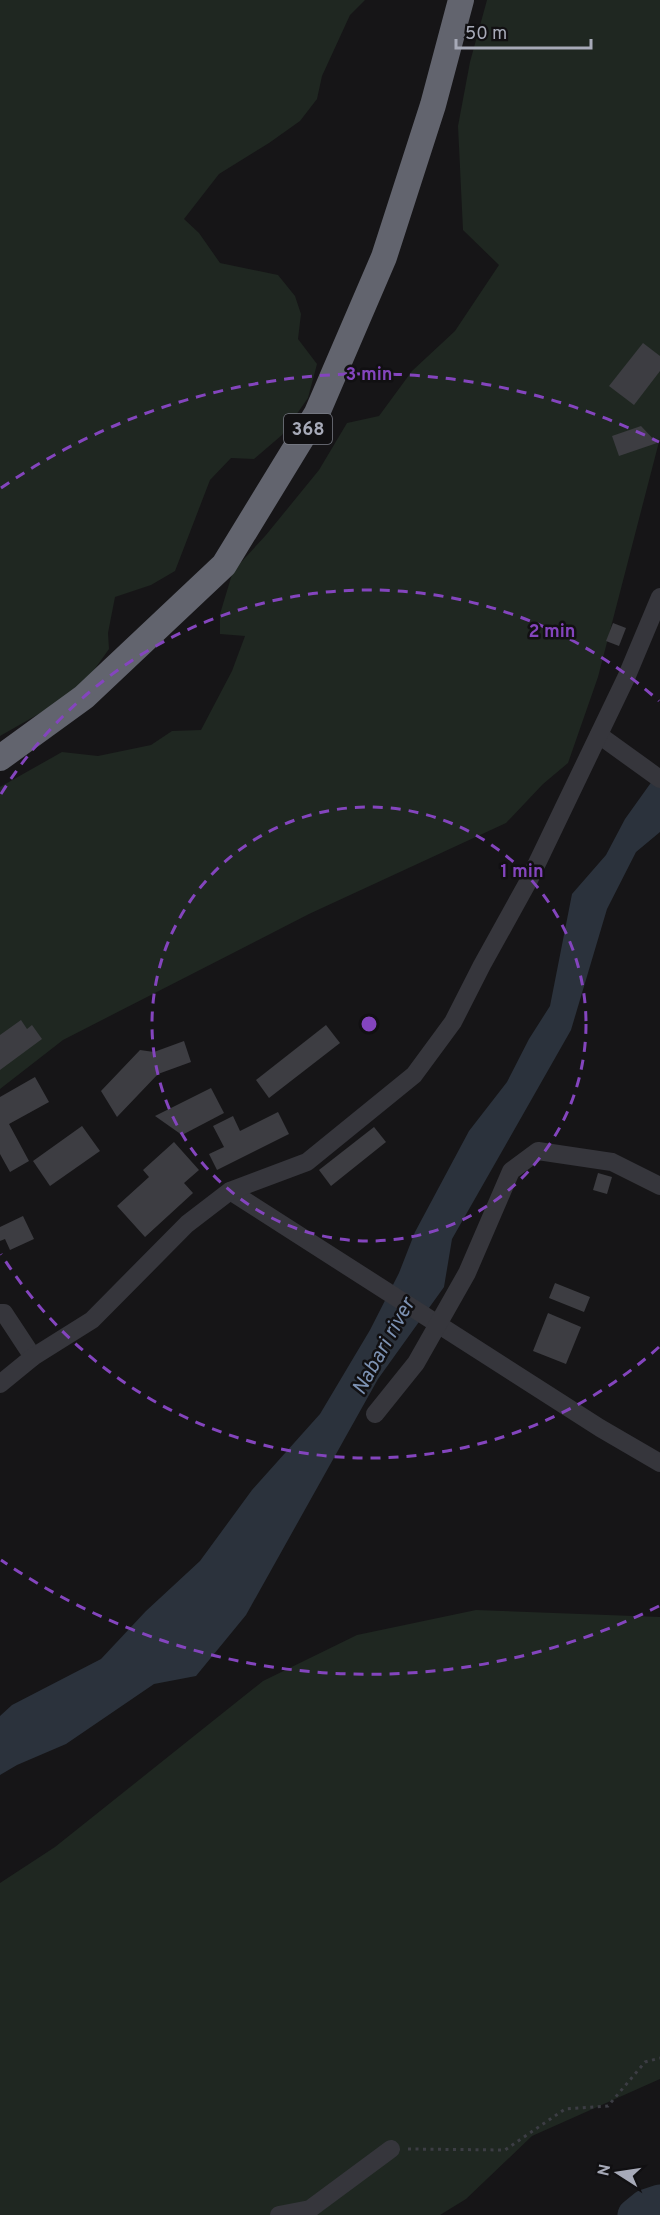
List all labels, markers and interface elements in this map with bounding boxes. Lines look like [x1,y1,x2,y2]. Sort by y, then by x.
scale bar [456,12,591,50]
text: 50 m [465,23,507,46]
text: 3 min [346,364,392,387]
road number: 368 [284,414,332,444]
text: 2 min [528,621,576,644]
text: 1 min [500,861,544,884]
centre of rings [359,1014,379,1034]
water label: Nabari river [347,1292,423,1400]
north arrow [588,2143,648,2203]
text: N [594,2163,616,2178]

